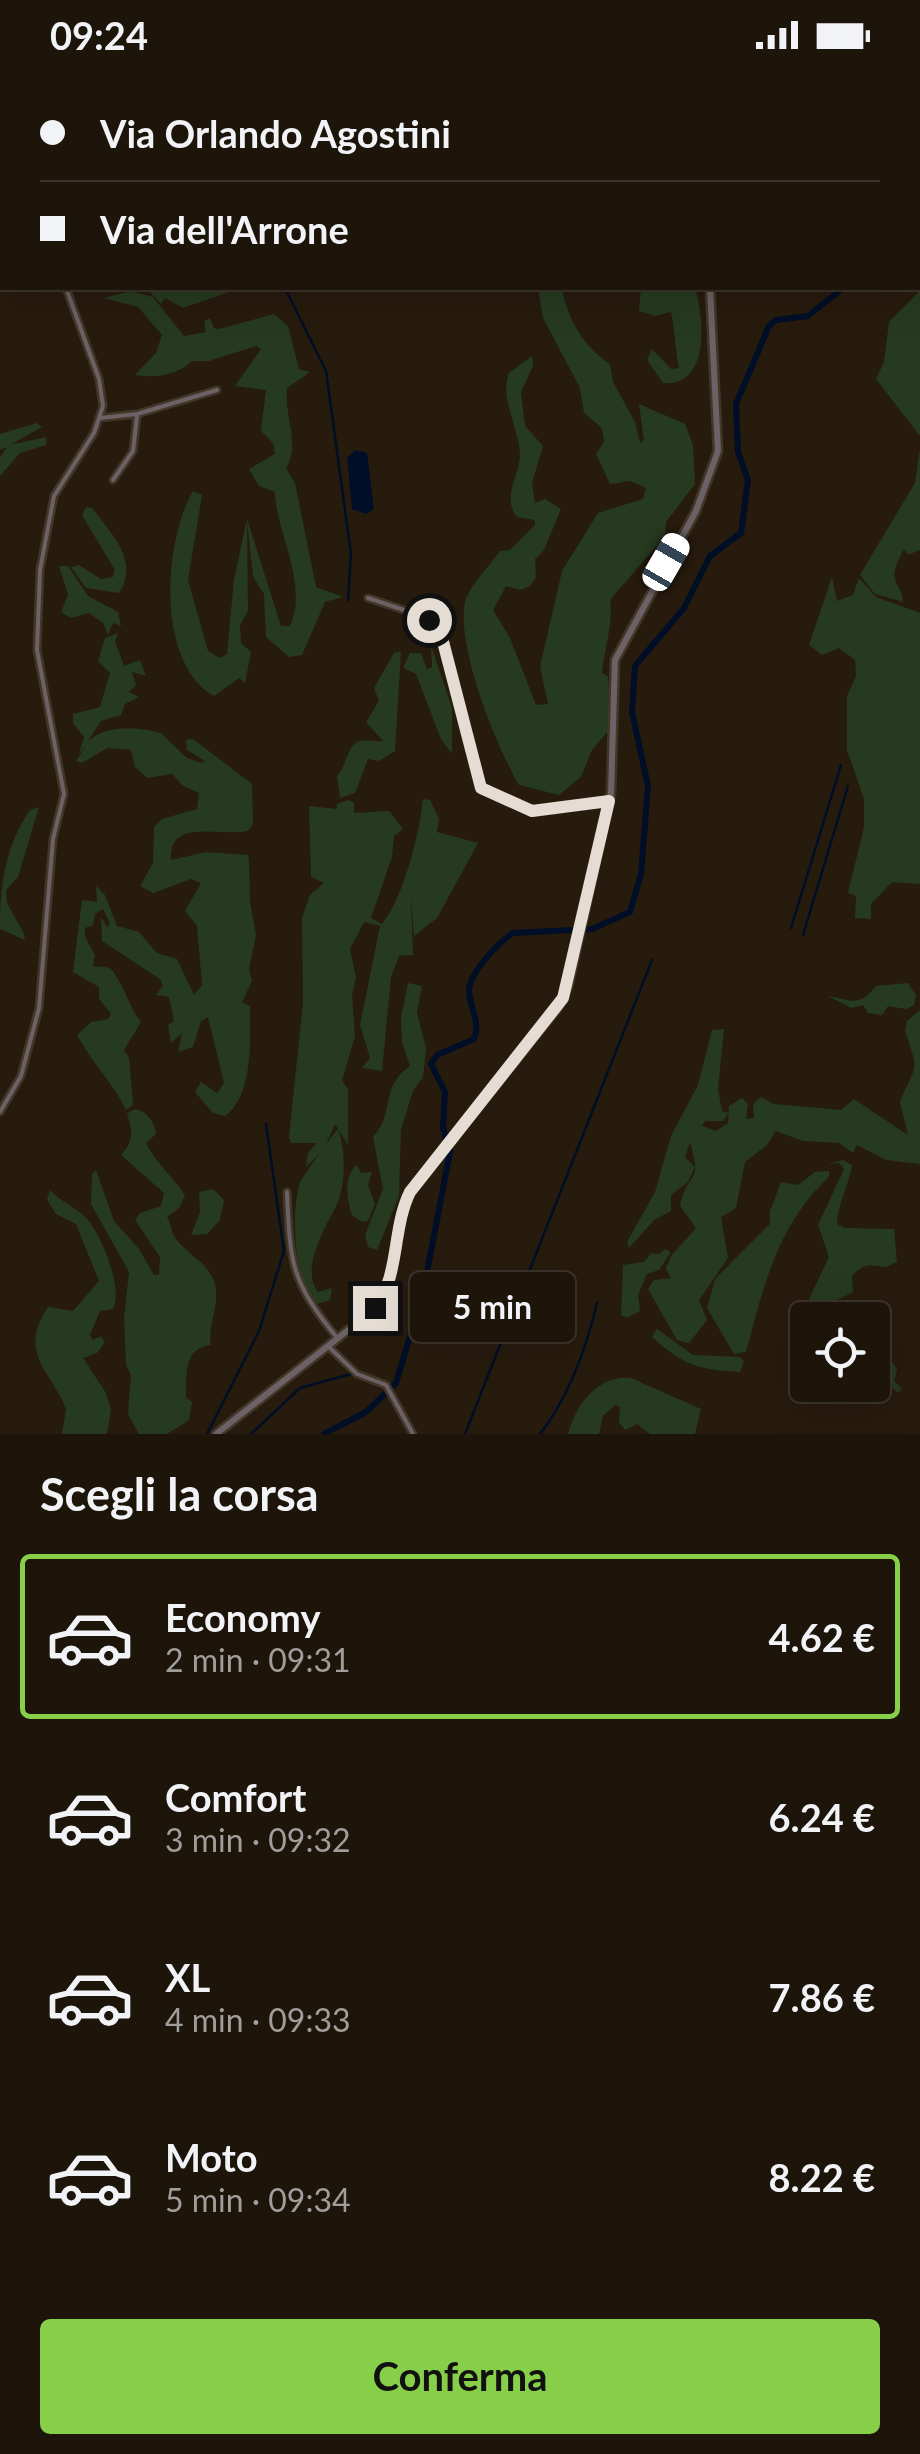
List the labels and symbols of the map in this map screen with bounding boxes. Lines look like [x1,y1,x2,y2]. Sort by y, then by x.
car [638,529,694,595]
route start [407,598,452,643]
callout: 5 min [410,1273,575,1343]
route end [353,1286,398,1331]

